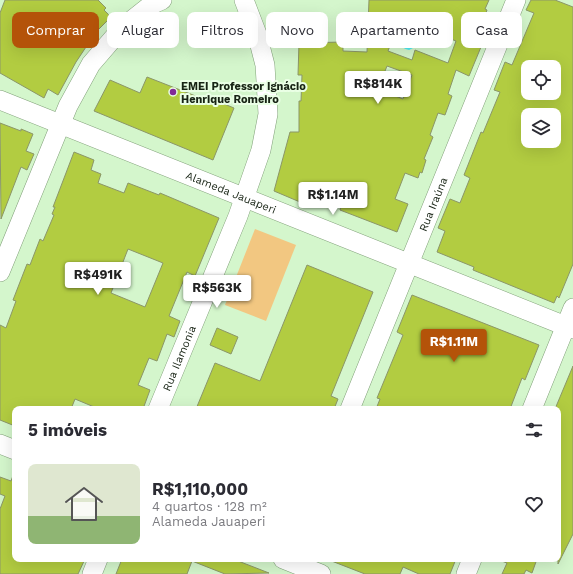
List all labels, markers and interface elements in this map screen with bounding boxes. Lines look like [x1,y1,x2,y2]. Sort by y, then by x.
chip: Comprar [12,12,99,48]
chip: Alugar [107,12,179,48]
chip: Filtros [187,12,258,48]
chip: Novo [266,12,328,48]
chip: Apartamento [336,12,453,48]
chip: Casa [461,12,522,48]
map controls [521,60,561,148]
button: locate [521,60,561,100]
pin: R$814K [345,71,411,105]
text: R$814K [354,76,402,91]
place label: EMEI Professor Ignácio Henrique Romeiro [181,80,306,106]
marker: EMEI Professor Ignácio Henrique Romeiro [168,87,178,97]
button: layers [521,108,561,148]
street label: Alameda Jauaperi [184,169,278,216]
street label: Rua Iraúna [416,175,450,233]
pin: R$1.14M [296,182,370,216]
text: R$1.14M [307,187,359,202]
pin: R$491K [65,262,131,296]
text: R$491K [74,267,122,282]
pin: R$563K [184,275,250,309]
text: R$563K [192,280,242,295]
street label: Rua Ilamonia [160,324,198,393]
pin: R$1.11M [417,329,491,363]
text: R$1.11M [430,334,478,349]
icon: filters [523,419,545,441]
text: 5 imóveis [28,420,107,440]
text: R$1,110,000 [152,479,248,499]
icon: home [60,480,108,528]
icon: heart [523,493,545,515]
text: 4 quartos · 128 m² [152,499,267,514]
text: Alameda Jauaperi [152,514,265,529]

